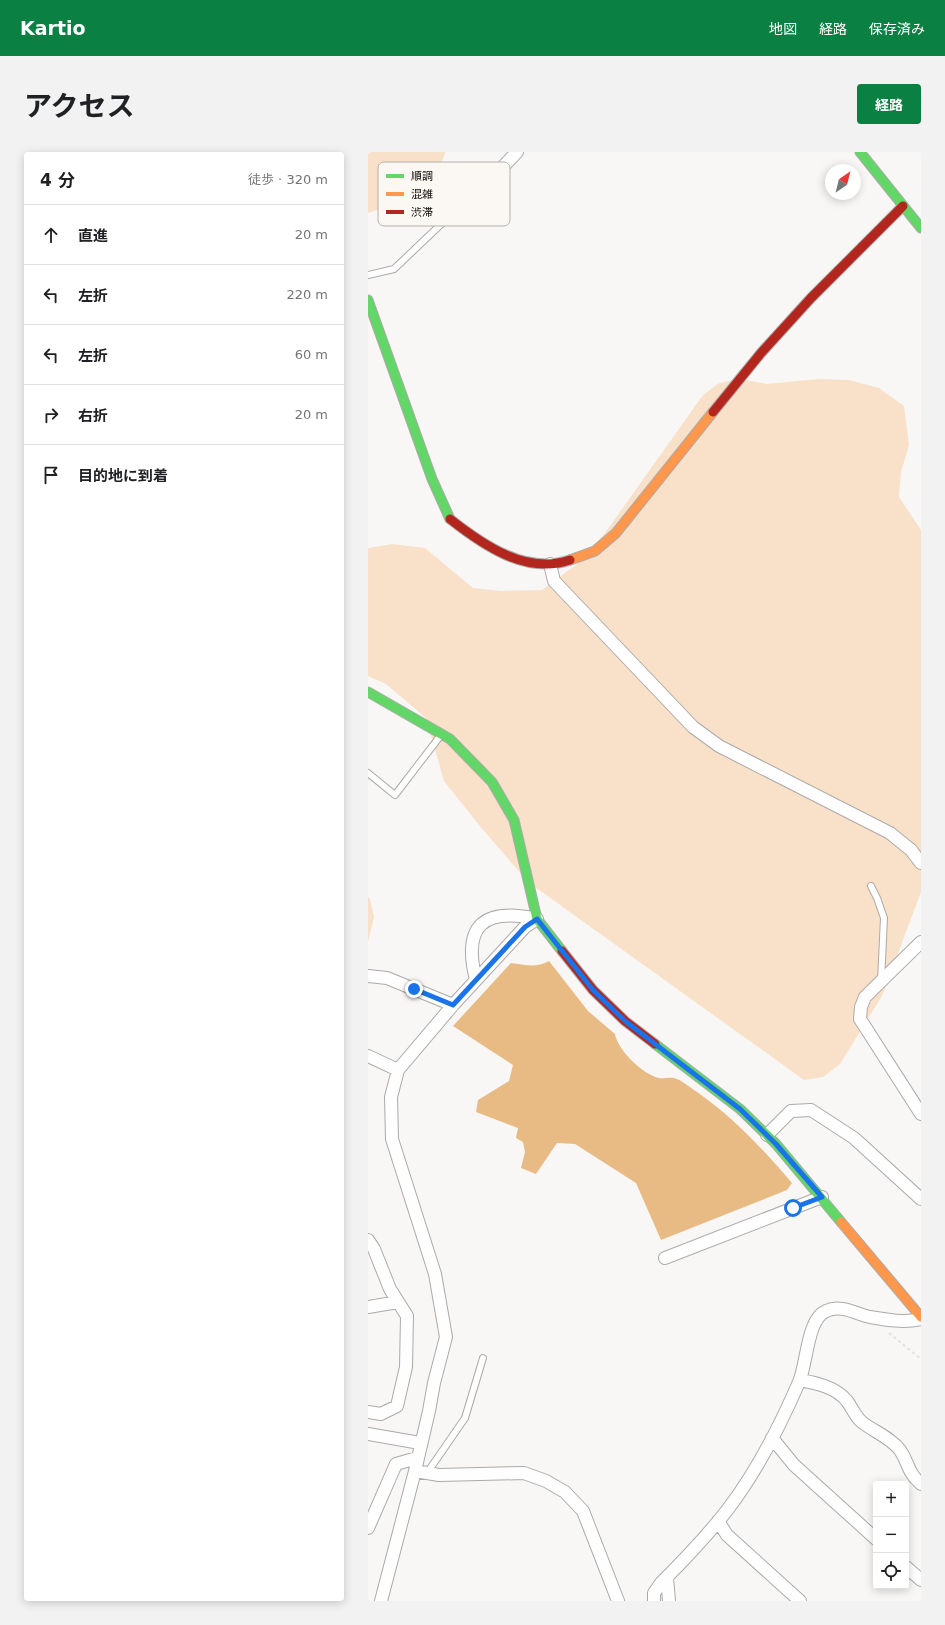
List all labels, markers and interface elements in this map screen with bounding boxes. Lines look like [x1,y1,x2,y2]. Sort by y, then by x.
text: Kartio [20,17,86,39]
text: 地図 [769,21,797,37]
text: 経路 [819,21,847,37]
text: 保存済み [869,21,925,37]
button: 経路 [857,84,921,124]
text: アクセス [24,90,135,123]
legend [378,162,510,226]
north arrow [825,164,861,200]
text: 4 分 [40,170,75,190]
text: 順調 [411,170,433,183]
text: 徒歩 · 320 m [248,172,328,187]
text: 混雑 [411,188,433,201]
text: 渋滞 [411,206,433,219]
icon: ahead [40,224,62,246]
text: 直進 [78,227,108,245]
text: 20 m [295,227,328,242]
icon: left [40,284,62,306]
text: 左折 [78,287,108,305]
text: 220 m [286,287,328,302]
icon: left [40,344,62,366]
text: 左折 [78,347,108,365]
text: 60 m [295,347,328,362]
icon: right [40,404,62,426]
text: 右折 [78,407,108,425]
text: 20 m [295,407,328,422]
icon: arrive [40,464,62,486]
text: 目的地に到着 [78,467,168,485]
route end [405,980,423,998]
route start [784,1199,802,1217]
map controls [873,1481,909,1589]
button: + [873,1481,909,1517]
button: − [873,1517,909,1553]
button: locate [873,1553,909,1589]

